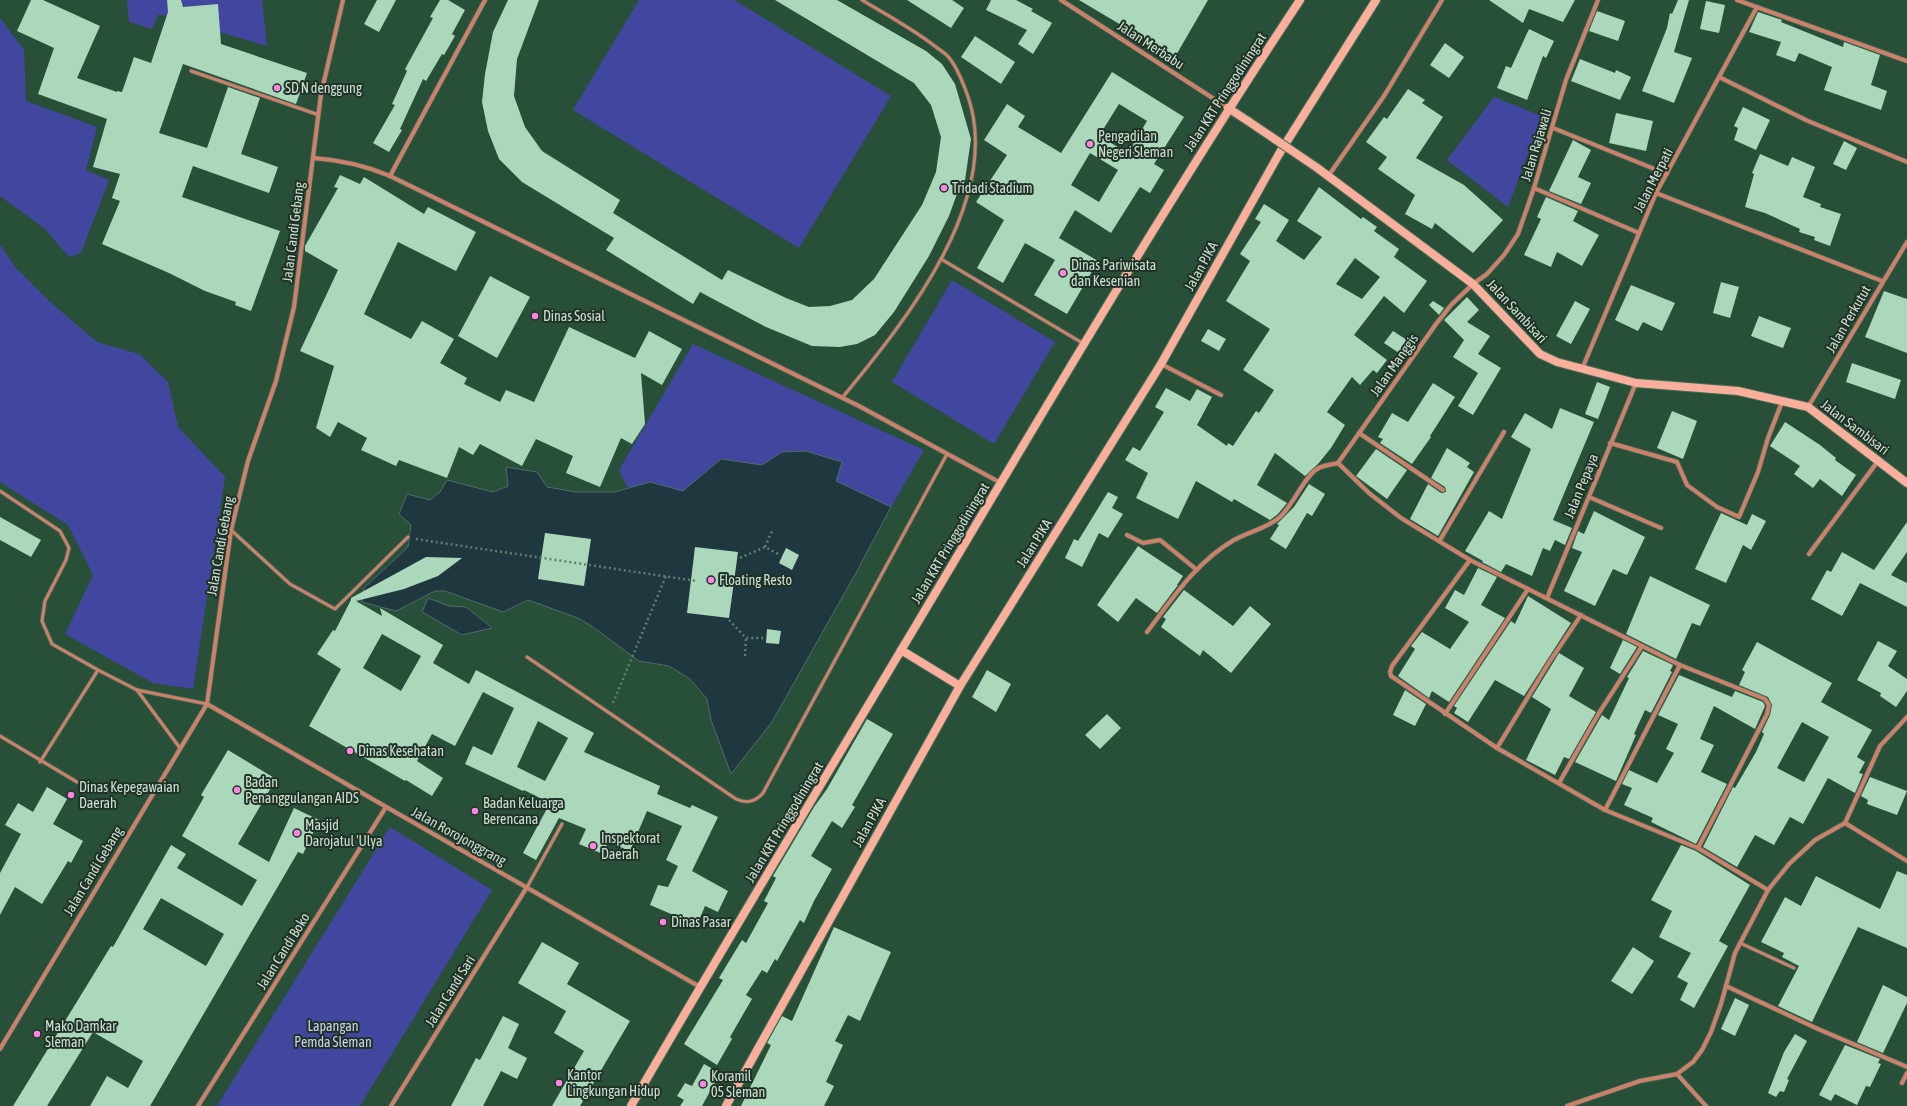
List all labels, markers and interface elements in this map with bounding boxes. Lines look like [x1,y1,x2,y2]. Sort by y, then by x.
street label: Jalan Merbabu [1115,18,1187,72]
street label: Jalan KRT Pringgodiningrat [1181,30,1269,154]
place label: SD N denggung [285,80,362,96]
marker: SD N denggung [272,83,282,93]
street label: Jalan Rajawali [1517,107,1555,183]
place label: Pengadilan Negeri Sleman [1098,128,1173,160]
marker: Pengadilan Negeri Sleman [1085,139,1095,149]
street label: Jalan Merpati [1630,145,1676,215]
place label: Tridadi Stadium [952,180,1033,196]
street label: Jalan Candi Gebang [279,181,307,283]
marker: Tridadi Stadium [939,183,949,193]
street label: Jalan PJKA [1181,239,1221,293]
place label: Dinas Pariwisata dan Kesenian [1071,257,1156,289]
marker: Dinas Pariwisata dan Kesenian [1058,268,1068,278]
street label: Jalan Sambisari [1484,276,1550,346]
street label: Jalan Perkutut [1822,283,1874,355]
place label: Dinas Sosial [543,308,605,324]
marker: Dinas Sosial [530,311,540,321]
street label: Jalan Manggis [1367,331,1421,399]
street label: Jalan Sambisari [1818,396,1892,458]
street label: Jalan Pepaya [1561,451,1601,521]
street label: Jalan KRT Pringgodiningrat [908,480,992,606]
street label: Jalan Candi Gebang [203,495,237,597]
street label: Jalan PJKA [1013,516,1055,570]
place label: Floating Resto [719,572,792,588]
marker: Floating Resto [706,575,716,585]
place label: Dinas Kesehatan [358,743,444,759]
marker: Dinas Kesehatan [345,746,355,756]
street label: Jalan KRT Pringgodiningrat [742,759,826,885]
place label: Badan Penanggulangan AIDS [245,774,359,806]
place label: Dinas Kepegawaian Daerah [79,779,180,811]
marker: Badan Penanggulangan AIDS [232,785,242,795]
marker: Dinas Kepegawaian Daerah [66,790,76,800]
place label: Badan Keluarga Berencana [483,795,564,827]
street label: Jalan PJKA [849,795,889,849]
street label: Jalan Rorojonggrang [409,803,509,869]
marker: Badan Keluarga Berencana [470,806,480,816]
place label: Masjid Darojatul 'Ulya [305,817,382,849]
street label: Jalan Candi Gebang [60,824,126,918]
marker: Masjid Darojatul 'Ulya [292,828,302,838]
place label: Inspektorat Daerah [601,830,660,862]
marker: Inspektorat Daerah [588,841,598,851]
street label: Jalan Candi Boko [253,910,313,992]
place label: Dinas Pasar [671,914,732,930]
marker: Dinas Pasar [658,917,668,927]
street label: Jalan Candi Sari [422,952,478,1030]
place label: Mako Damkar Sleman [45,1018,117,1050]
park label: Lapangan Pemda Sleman [294,1018,372,1050]
marker: Mako Damkar Sleman [32,1029,42,1039]
place label: Kantor Lingkungan Hidup [567,1067,661,1099]
place label: Koramil 05 Sleman [711,1068,765,1100]
marker: Kantor Lingkungan Hidup [554,1078,564,1088]
marker: Koramil 05 Sleman [698,1079,708,1089]

